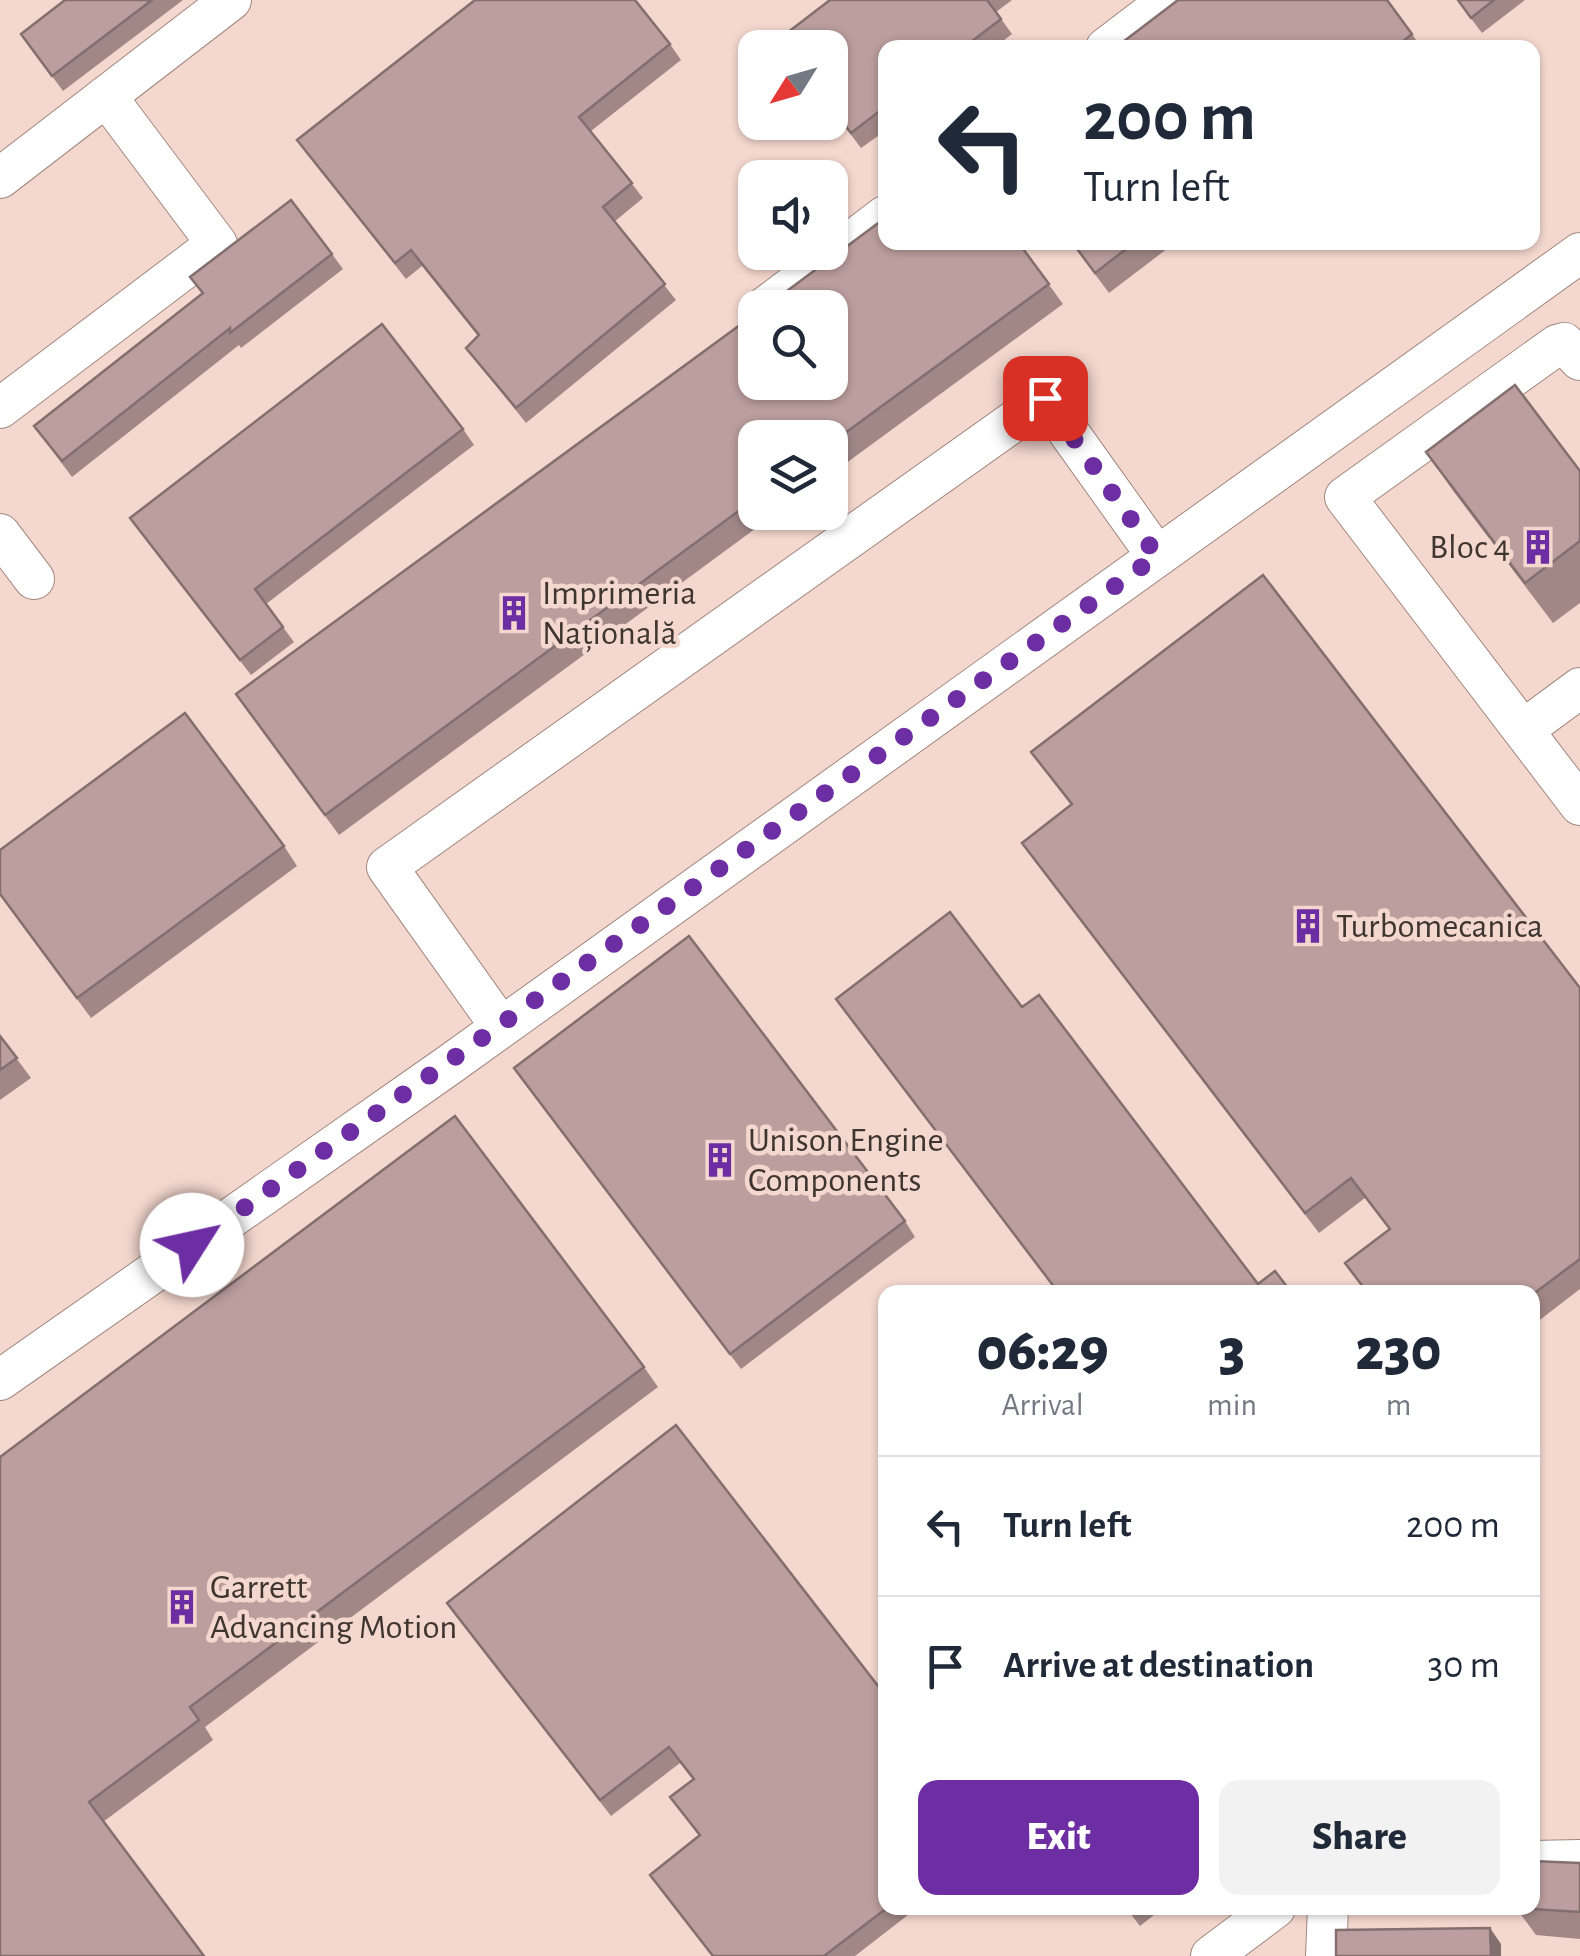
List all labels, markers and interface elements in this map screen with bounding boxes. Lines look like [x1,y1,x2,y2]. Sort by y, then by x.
north arrow [738,30,848,140]
map controls [738,30,848,530]
icon: left [918,80,1048,210]
text: 200 m [1083,83,1256,153]
button: sound [738,160,848,270]
text: Turn left [1083,165,1230,210]
button: search [738,290,848,400]
pin [1003,356,1088,441]
icon: arrive [1018,371,1073,426]
button: layers [738,420,848,530]
building icon: Bloc 4 [1519,528,1557,566]
place label: Bloc 4 [1429,530,1510,565]
place label: Imprimeria Națională [542,576,696,653]
building icon: Imprimeria Națională [495,594,533,632]
building icon: Turbomecanica [1289,907,1327,945]
place label: Turbomecanica [1336,909,1543,944]
place label: Unison Engine Components [748,1123,944,1198]
building icon: Unison Engine Components [701,1141,739,1179]
position arrow [140,1193,244,1297]
text: 06:29 [976,1321,1109,1381]
text: 3 [1219,1321,1245,1381]
text: 230 [1355,1321,1442,1381]
text: Arrival [1001,1389,1084,1421]
text: min [1207,1389,1257,1421]
text: m [1386,1389,1411,1421]
icon: left [918,1499,973,1554]
text: Turn left [1003,1507,1131,1545]
text: 200 m [1406,1507,1500,1545]
place label: Garrett Advancing Motion [210,1570,457,1645]
building icon: Garrett Advancing Motion [163,1588,201,1626]
icon: arrive [918,1639,973,1694]
text: Arrive at destination [1003,1647,1314,1685]
text: 30 m [1428,1647,1500,1685]
button: Exit [918,1780,1199,1895]
button: Share [1219,1780,1500,1895]

